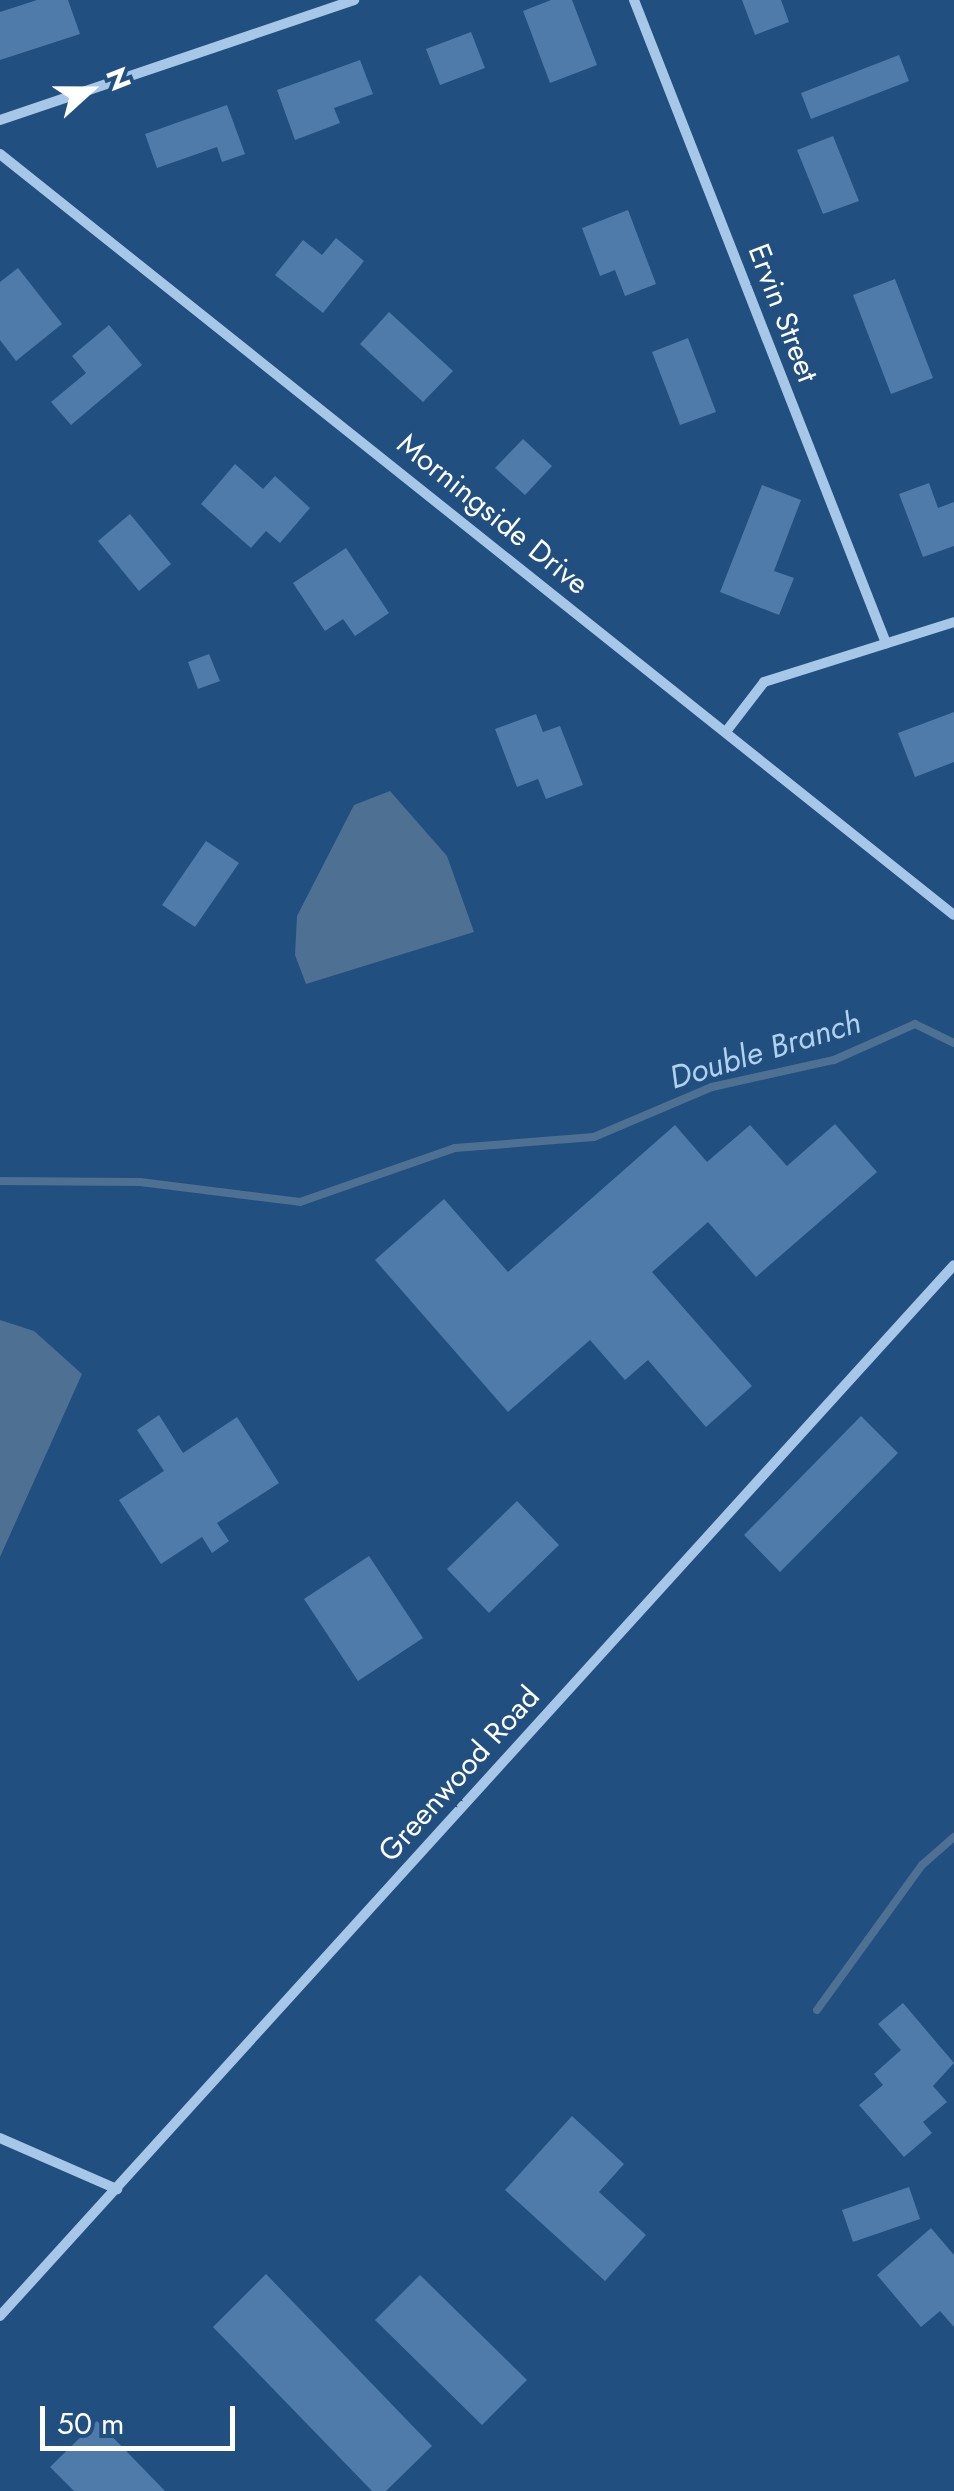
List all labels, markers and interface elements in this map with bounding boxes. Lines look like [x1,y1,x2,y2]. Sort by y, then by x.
north arrow [40,40,140,140]
text: N [95,61,142,97]
street label: Ervin Street [740,239,826,387]
street label: Morningside Drive [390,426,596,602]
water label: Double Branch [665,1003,865,1097]
street label: Greenwood Road [371,1679,547,1869]
scale bar [45,2386,240,2448]
text: 50 m [57,2402,124,2445]

